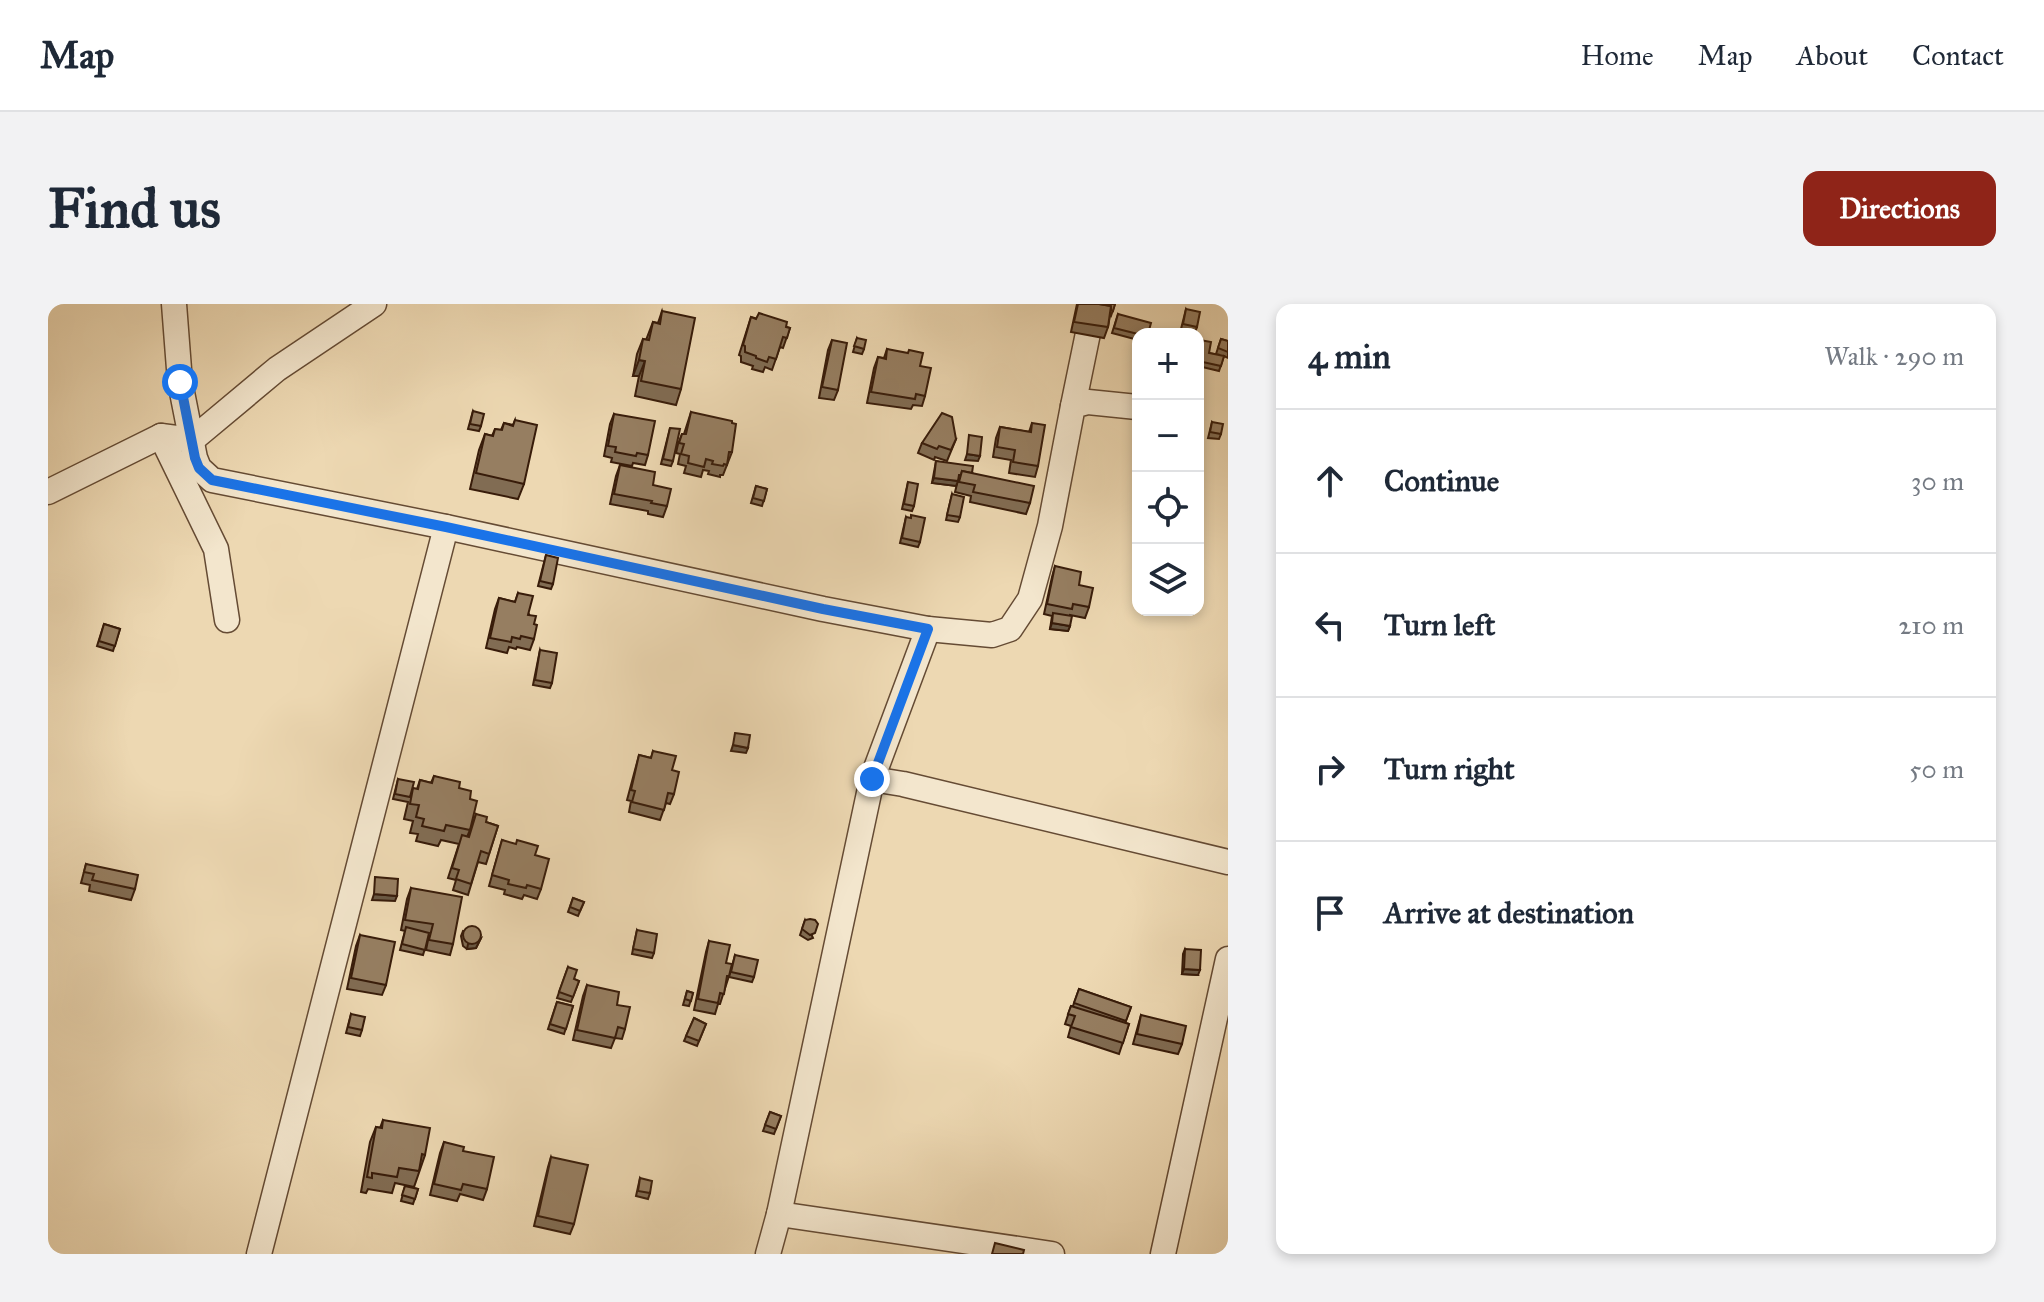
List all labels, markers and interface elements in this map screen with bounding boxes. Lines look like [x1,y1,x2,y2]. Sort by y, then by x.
text: Map [40,32,114,78]
text: Home [1581,38,1654,73]
text: Map [1698,38,1752,73]
text: About [1796,38,1868,73]
text: Contact [1912,38,2004,73]
button: Directions [1803,171,1996,246]
text: Find us [48,174,221,242]
map controls [1132,328,1204,616]
button: + [1132,328,1204,400]
text: 4 min [1308,336,1391,377]
text: Walk · 290 m [1824,340,1964,372]
route start [162,364,198,400]
button: − [1132,400,1204,472]
icon: ahead [1308,459,1352,503]
text: Continue [1384,463,1499,499]
text: 30 m [1911,465,1964,497]
button: locate [1132,472,1204,544]
button: layers [1132,544,1204,616]
icon: left [1308,603,1352,647]
text: Turn left [1384,607,1495,643]
text: 210 m [1898,609,1964,641]
icon: right [1308,747,1352,791]
text: Turn right [1384,751,1515,787]
text: 50 m [1909,753,1964,785]
route end [854,761,890,797]
icon: arrive [1308,891,1352,935]
text: Arrive at destination [1384,895,1634,931]

